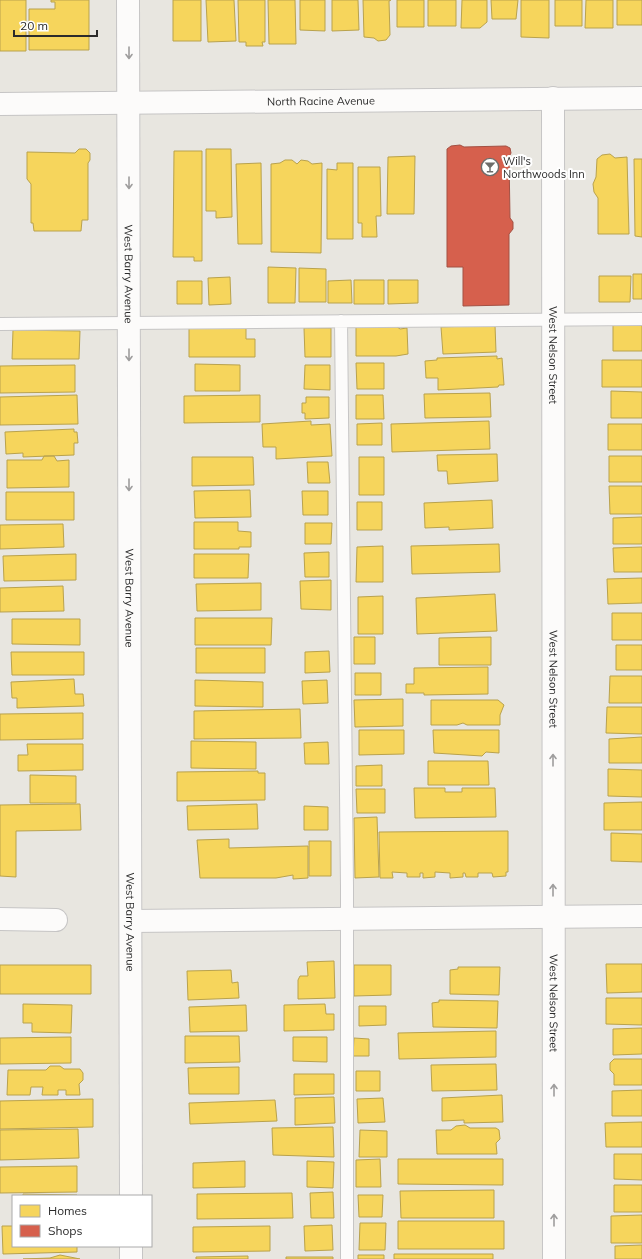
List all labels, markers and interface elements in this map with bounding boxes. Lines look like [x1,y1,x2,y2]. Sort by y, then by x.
scale bar [14,12,97,38]
text: 20 m [20,18,48,33]
one-way arrow [125,46,132,59]
street label: North Racine Avenue [267,93,375,109]
place label: Will's Northwoods Inn [503,154,585,181]
bar icon: Will's Northwoods Inn [480,157,500,177]
one-way arrow [125,176,132,189]
street label: West Barry Avenue [122,224,136,324]
street label: West Nelson Street [546,306,560,404]
one-way arrow [125,348,133,361]
one-way arrow [125,478,133,491]
street label: West Barry Avenue [122,548,137,648]
street label: West Nelson Street [546,630,561,728]
one-way arrow [549,754,557,767]
street label: West Barry Avenue [123,872,137,972]
one-way arrow [549,884,557,897]
street label: West Nelson Street [547,954,561,1052]
one-way arrow [550,1084,558,1097]
legend [12,1195,152,1247]
text: Homes [48,1203,87,1218]
one-way arrow [550,1214,558,1227]
text: Shops [48,1223,83,1238]

